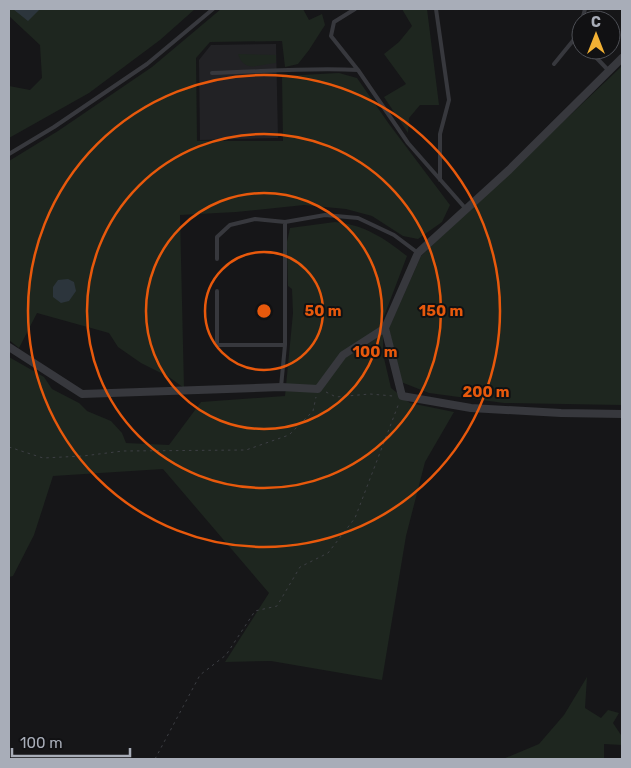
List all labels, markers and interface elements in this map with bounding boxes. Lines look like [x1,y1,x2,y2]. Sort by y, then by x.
north arrow [571,10,621,60]
text: С [591,14,601,31]
centre of rings [255,302,273,320]
text: 50 m [305,302,341,320]
text: 150 m [419,302,463,320]
text: 100 m [353,343,397,361]
text: 200 m [462,383,510,401]
scale bar [12,726,130,758]
text: 100 m [20,734,62,752]

